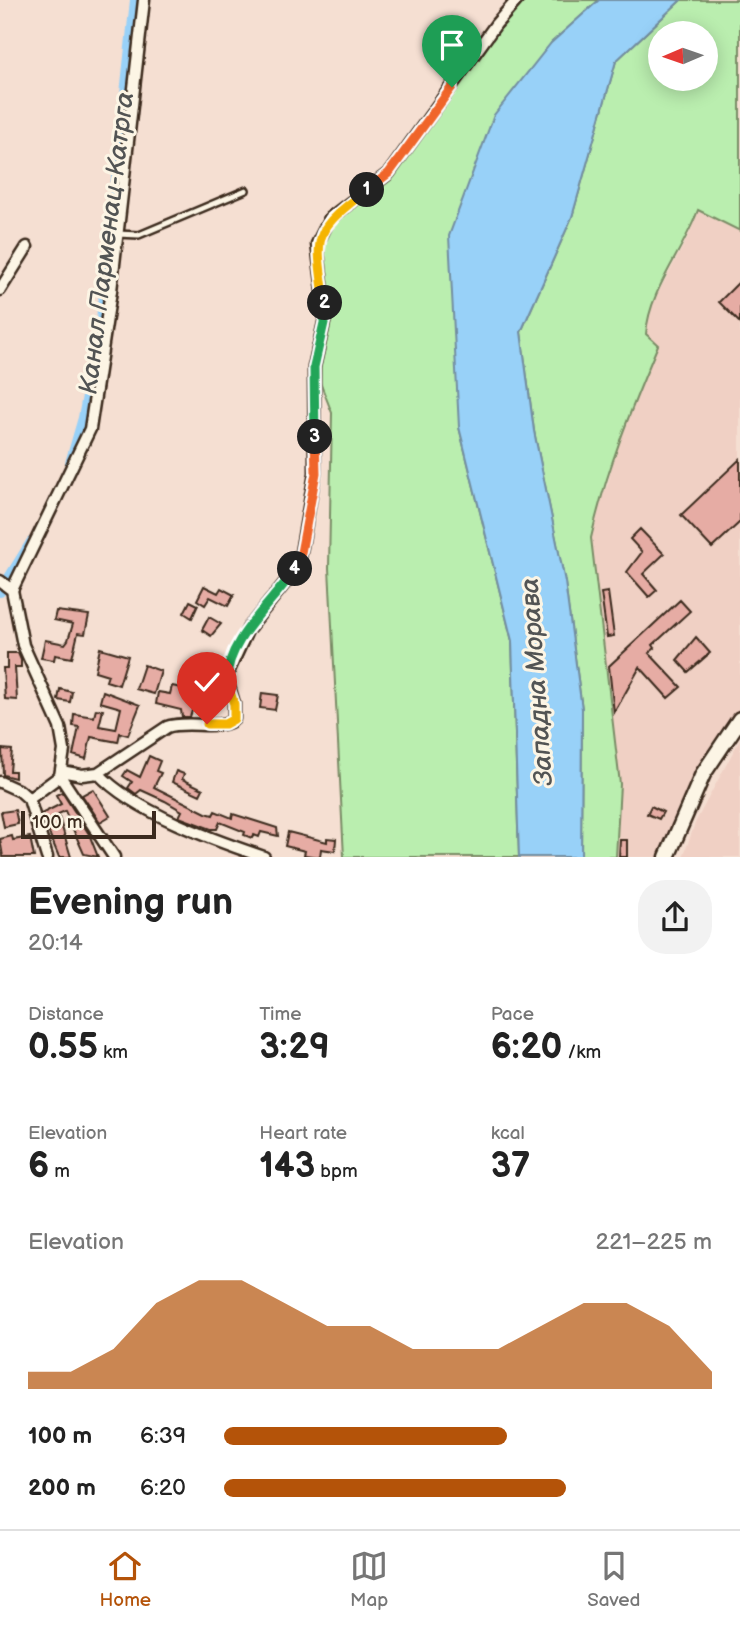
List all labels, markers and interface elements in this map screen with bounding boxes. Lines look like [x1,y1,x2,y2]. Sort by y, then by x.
pin [422,15,482,87]
north arrow [648,21,718,91]
map controls [648,21,718,91]
icon: arrive [433,26,471,64]
water label: Канал Парменац-Катрга [74,90,141,396]
pin: 1 [350,172,384,208]
text: 1 [363,178,371,201]
pin: 2 [308,286,342,320]
text: 2 [319,291,330,314]
pin: 3 [298,420,332,454]
text: 3 [309,425,320,448]
pin: 4 [278,552,312,586]
text: 4 [289,557,300,580]
water label: Западна Морава [515,577,560,787]
pin [177,652,237,724]
icon: check [188,663,226,701]
scale bar [21,808,156,840]
text: 100 m [32,811,83,834]
text: Evening run [28,880,233,925]
button: share [638,880,712,954]
text: 20:14 [28,929,83,957]
text: Distance [28,1003,104,1026]
text: Time [259,1003,301,1026]
text: Pace [491,1003,534,1026]
text: 0.55 [28,1026,98,1069]
text: 3:29 [259,1026,330,1069]
text: 6:20 [491,1026,562,1069]
text: km [98,1041,128,1064]
text: /km [562,1041,601,1064]
text: Elevation [28,1122,107,1145]
text: Heart rate [259,1122,347,1145]
text: kcal [491,1122,525,1145]
text: 6 [28,1145,49,1188]
text: 143 [259,1145,315,1188]
text: 37 [491,1145,530,1188]
text: m [49,1160,70,1183]
text: bpm [315,1160,358,1183]
text: Elevation [28,1228,124,1256]
text: 221–225 m [596,1228,712,1256]
text: 100 m [28,1422,92,1450]
text: 6:39 [140,1422,186,1450]
text: 200 m [28,1474,96,1502]
text: 6:20 [140,1474,186,1502]
tab: Home [99,1547,151,1612]
tab: Map [350,1547,388,1612]
tab: Saved [587,1547,641,1612]

